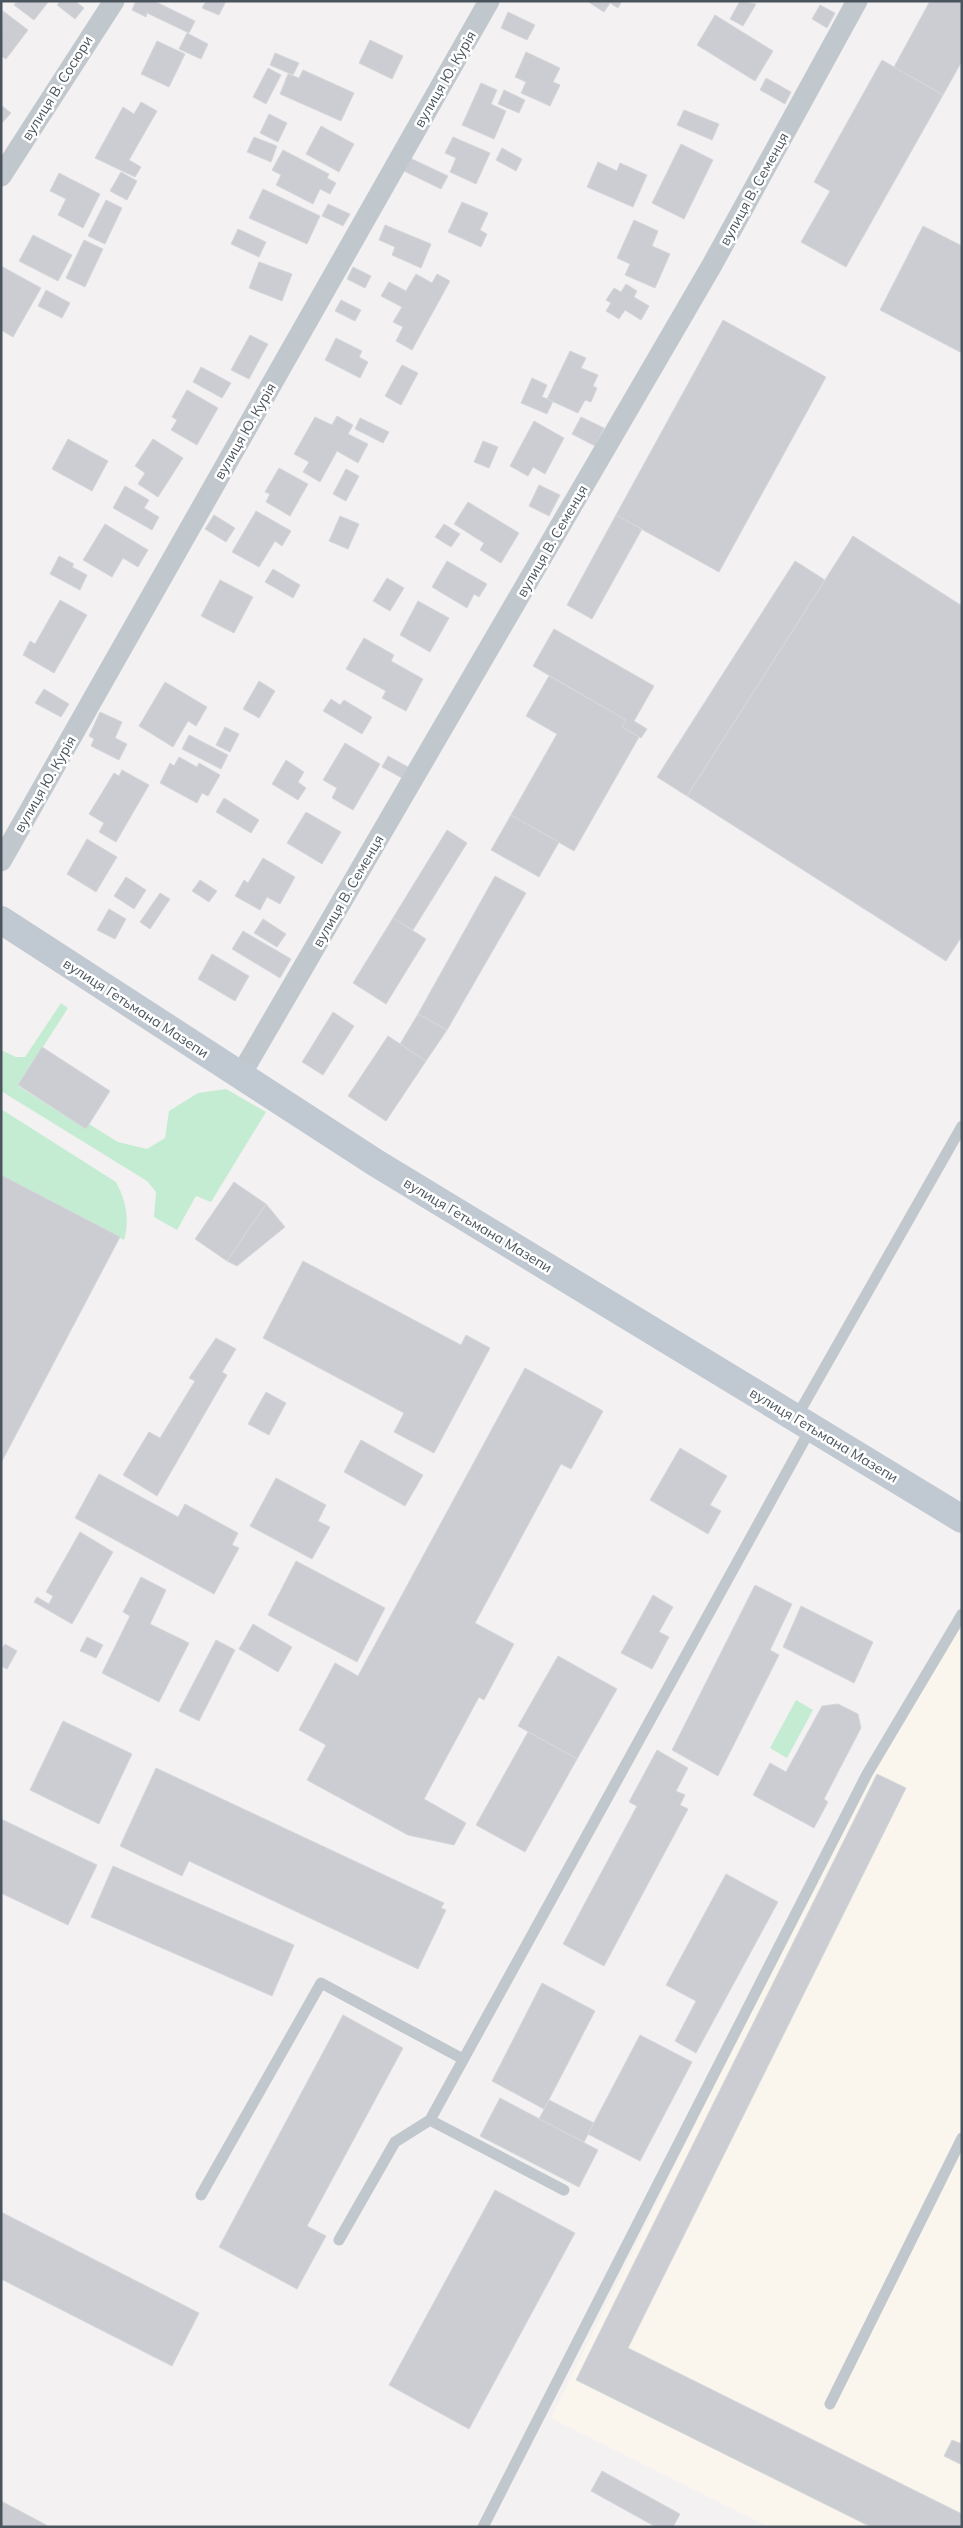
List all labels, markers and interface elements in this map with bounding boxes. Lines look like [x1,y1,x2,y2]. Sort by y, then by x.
street label: вулиця Ю. Курія [410,28,480,130]
street label: вулиця В. Сосюри [18,32,96,144]
street label: вулиця В. Семенця [715,129,793,249]
street label: вулиця Ю. Курія [210,380,280,482]
street label: вулиця В. Семенця [513,482,591,600]
street label: вулиця Ю. Курія [10,733,80,835]
street label: вулиця В. Семенця [309,832,387,950]
street label: вулиця Гетьмана Мазепи [60,954,212,1062]
street label: вулиця Гетьмана Мазепи [401,1174,555,1276]
street label: вулиця Гетьмана Мазепи [747,1384,901,1486]

